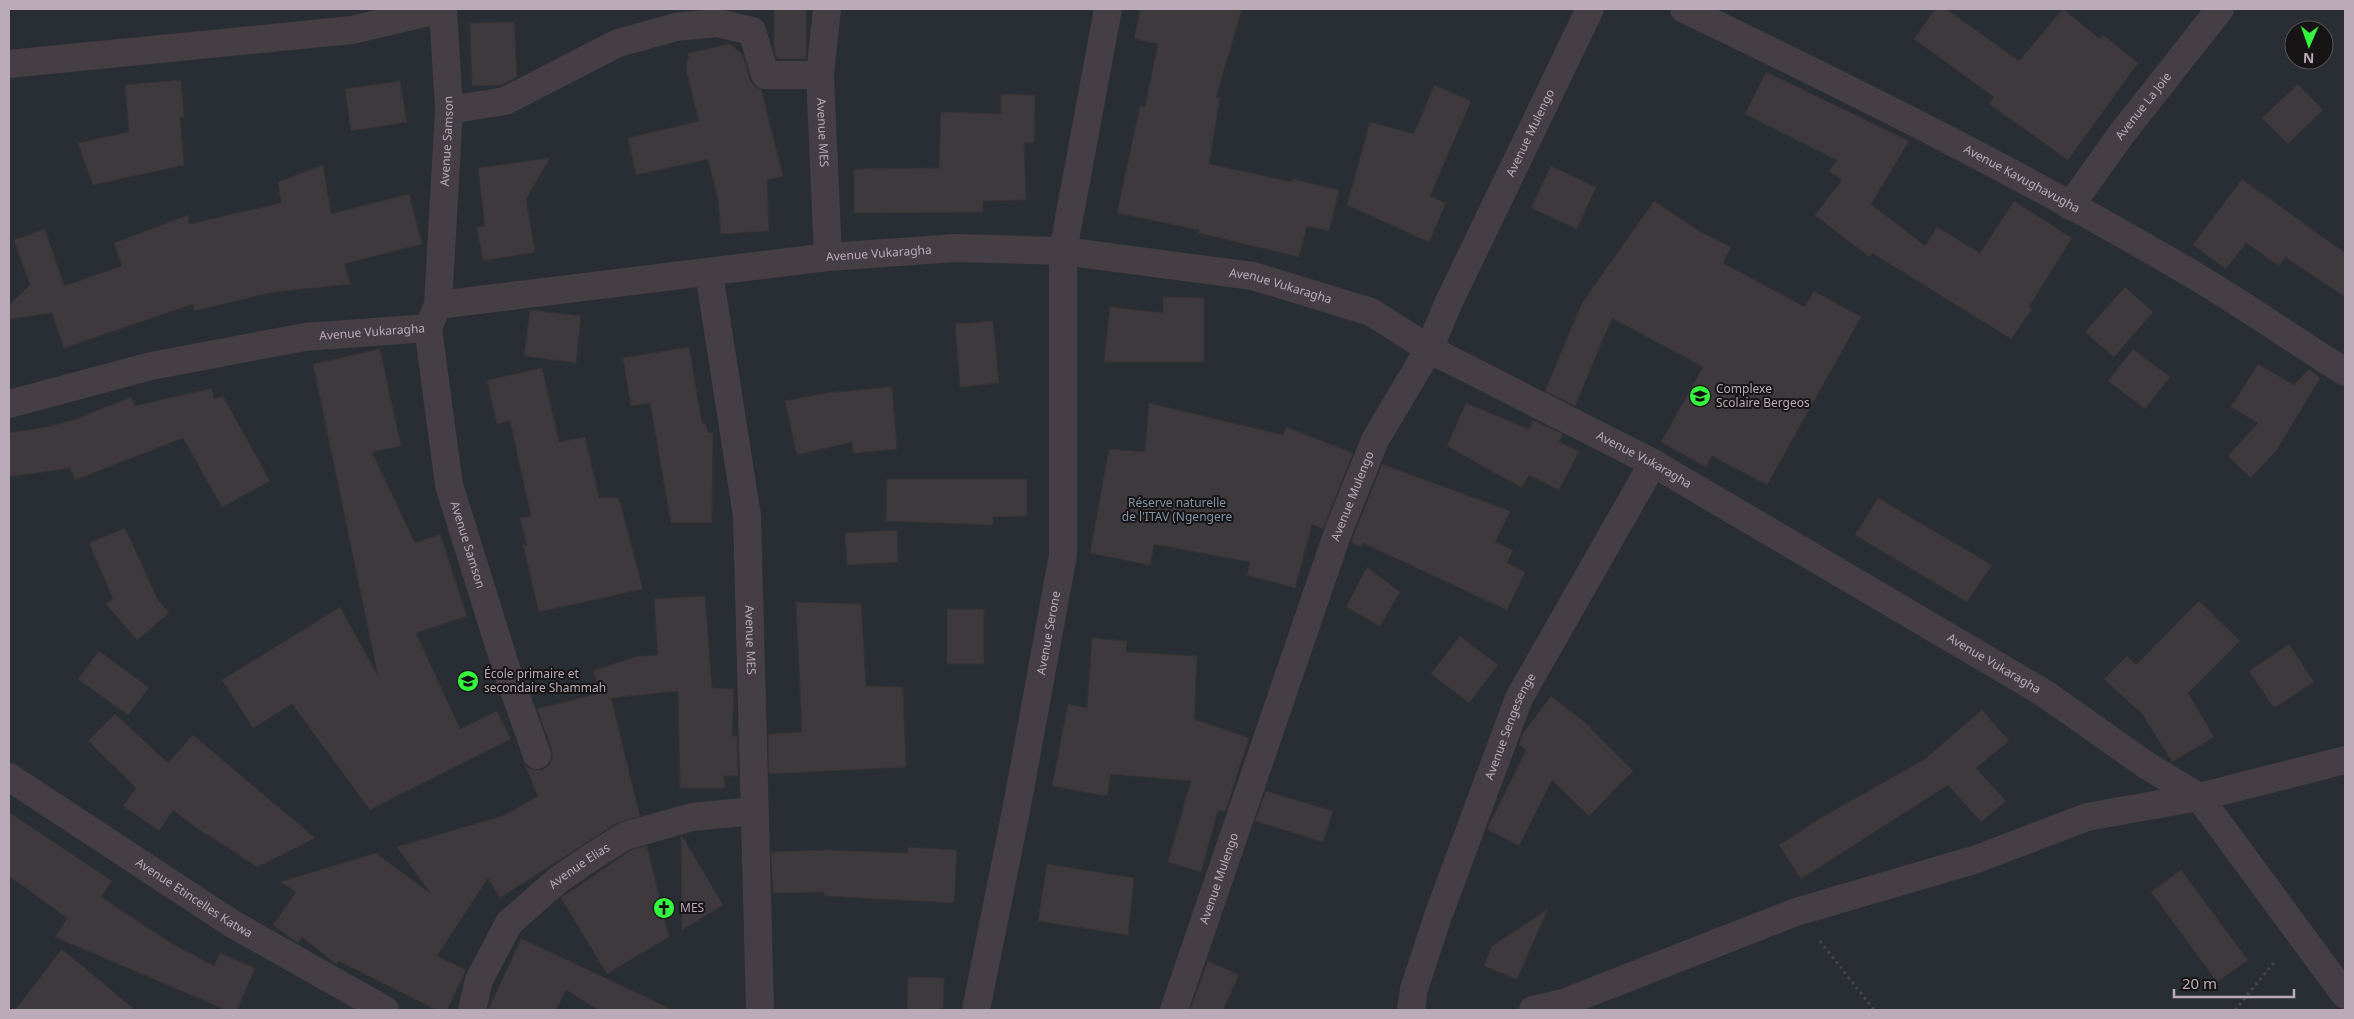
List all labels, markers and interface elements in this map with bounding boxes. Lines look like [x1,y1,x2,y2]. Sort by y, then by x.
north arrow [2284,20,2334,70]
text: N [2303,49,2315,68]
street label: Avenue La Joie [2111,68,2175,143]
street label: Avenue Mulengo [1501,86,1558,179]
street label: Avenue Samson [436,96,457,187]
street label: Avenue MES [813,97,833,168]
street label: Avenue Kavughavugha [1961,140,2083,216]
street label: Avenue Vukaragha [825,241,932,265]
street label: Avenue Vukaragha [1228,264,1334,308]
street label: Avenue Vukaragha [319,319,426,344]
place label: Complexe Scolaire Bergeos [1716,380,1810,411]
school or university icon: Complexe Scolaire Bergeos [1688,384,1712,408]
street label: Avenue Vukaragha [1594,427,1695,492]
street label: Avenue Mulengo [1327,448,1378,543]
park label: Réserve naturelle de l'ITAV (Ngengere [1122,494,1232,525]
street label: Avenue Samson [447,499,490,590]
street label: Avenue Serone [1032,589,1064,676]
street label: Avenue MES [741,605,760,675]
street label: Avenue Vukaragha [1944,629,2044,697]
place label: École primaire et secondaire Shammah [484,665,606,696]
school or university icon: École primaire et secondaire Shammah [456,669,480,693]
street label: Avenue Sengesenge [1480,669,1540,782]
street label: Avenue Mulengo [1195,830,1242,926]
street label: Avenue Elias [545,838,613,892]
street label: Avenue Etincelles Katwa [132,854,256,941]
church icon: MES [652,896,676,920]
place label: MES [680,899,705,916]
scale bar [2174,966,2294,998]
text: 20 m [2182,973,2217,993]

